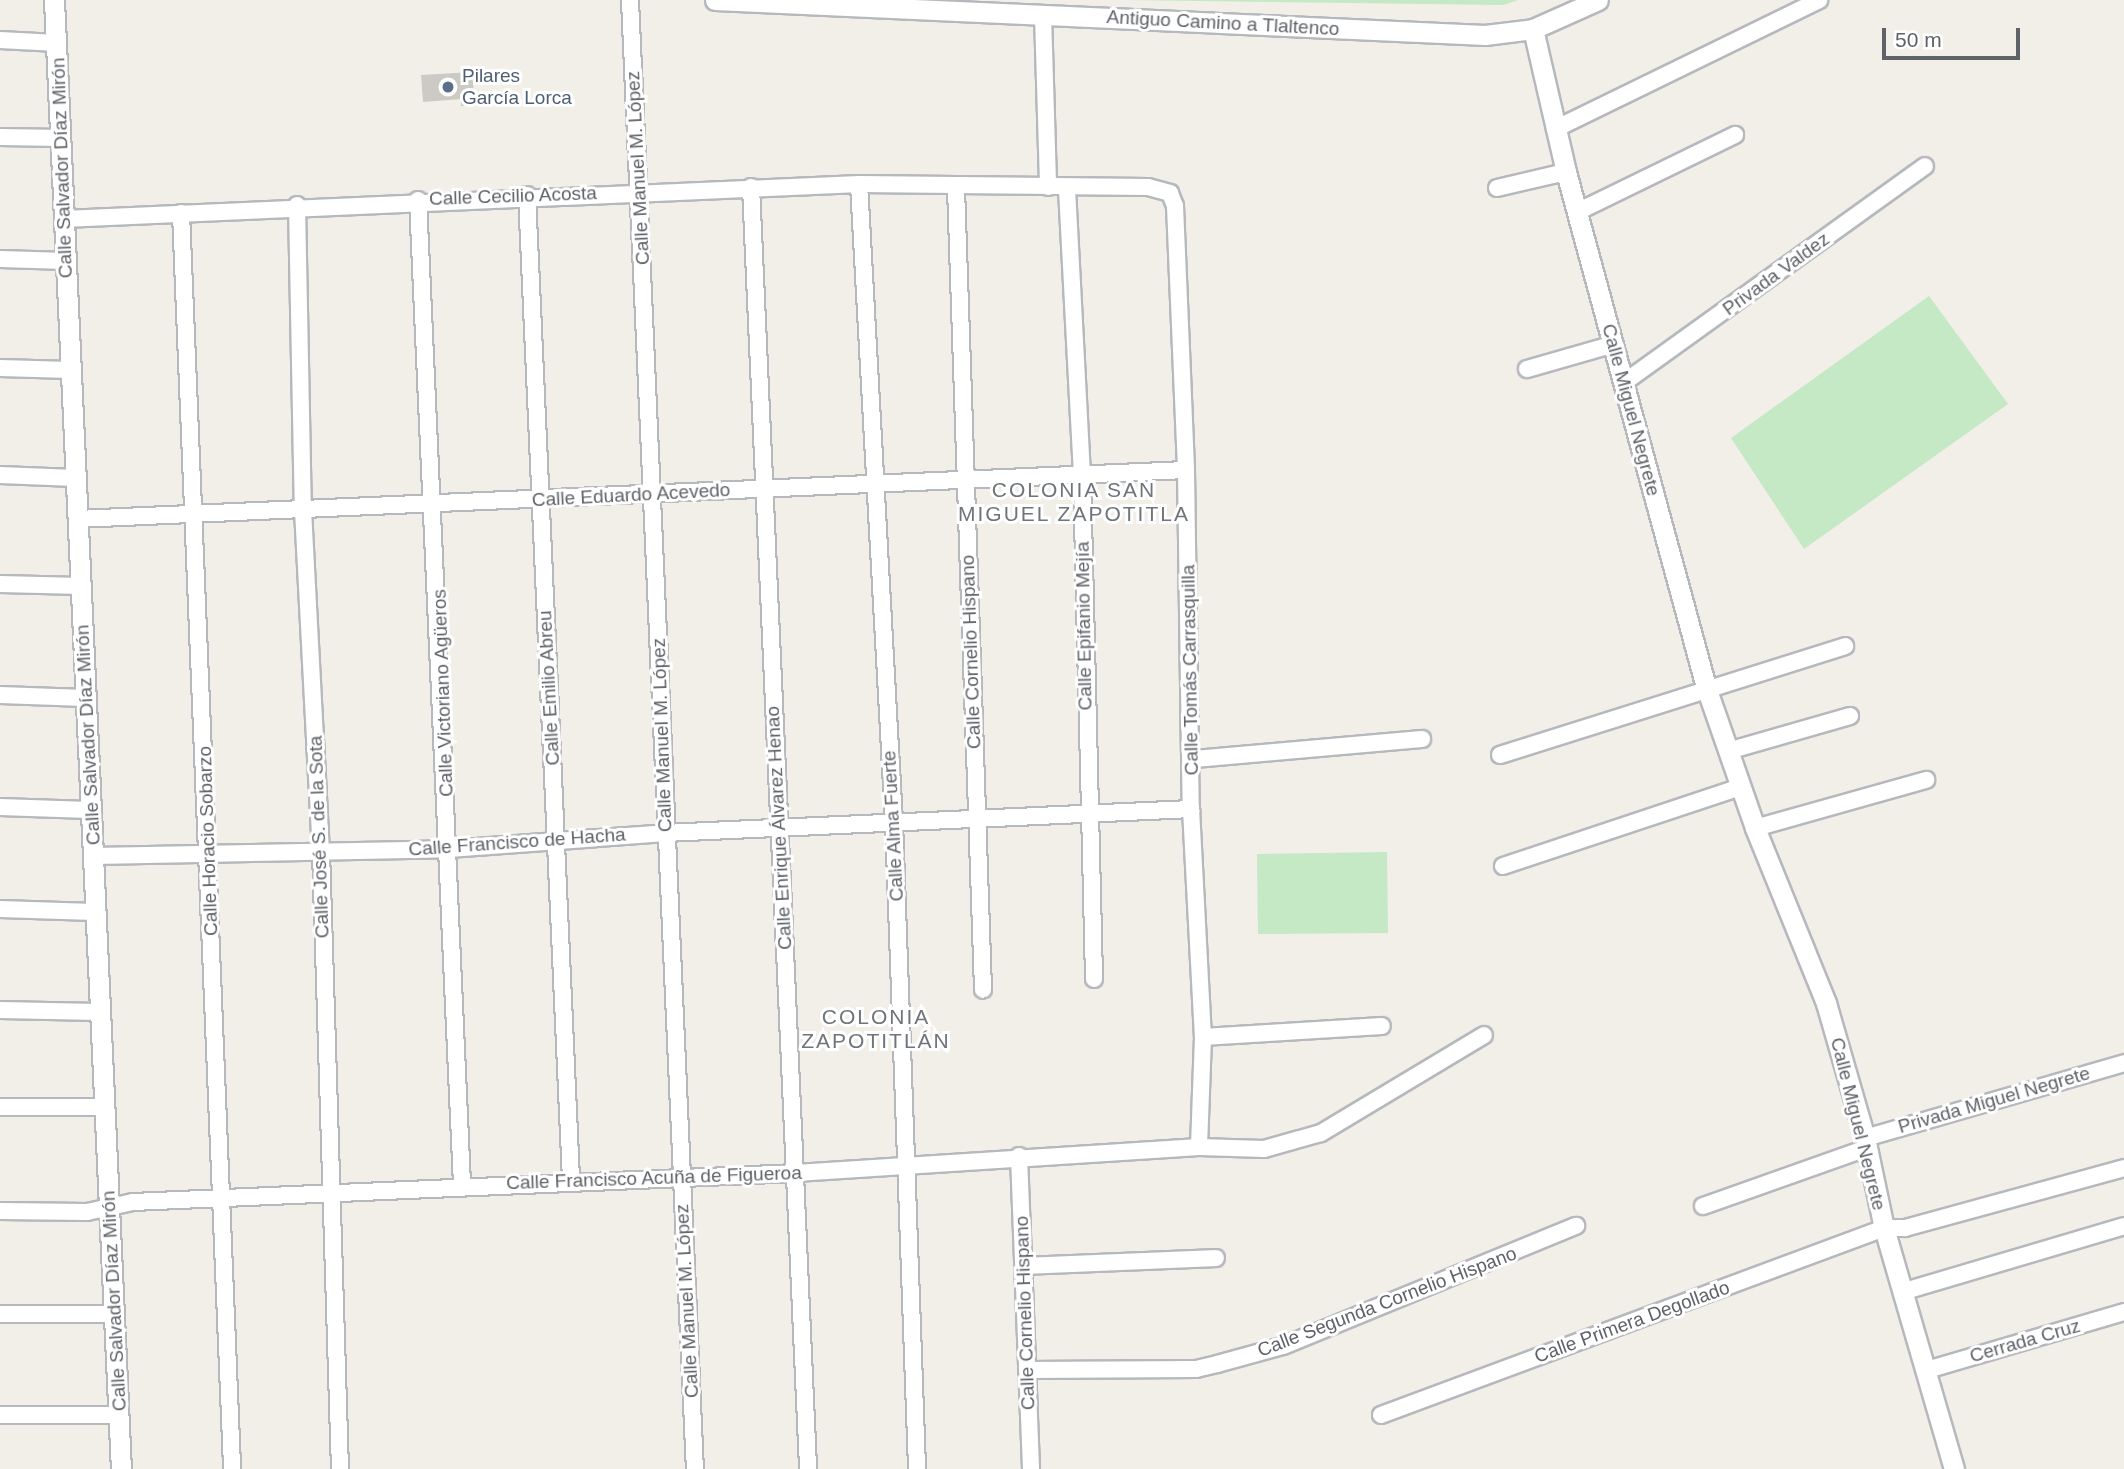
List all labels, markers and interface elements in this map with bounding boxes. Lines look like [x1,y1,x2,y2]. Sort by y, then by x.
street label: Antiguo Camino a Tlaltenco [1106,6,1340,40]
scale bar [1886,14,2024,58]
text: 50 m [1895,28,1942,51]
street label: Calle Salvador Díaz Mirón [47,57,77,279]
place label: Pilares García Lorca [462,65,572,109]
street label: Calle Manuel M. López [622,70,654,266]
marker: Pilares García Lorca [440,79,456,95]
street label: Calle Cecilio Acosta [428,182,598,210]
street label: Privada Valdez [1718,228,1834,320]
street label: Calle Miguel Negrete [1597,321,1665,499]
district label: COLONIA SAN MIGUEL ZAPOTITLA [960,477,1188,527]
street label: Calle Eduardo Acevedo [531,478,731,512]
street label: Calle Epifanio Mejía [1071,541,1097,711]
street label: Calle Cornelio Hispano [956,554,986,750]
street label: Calle Tomás Carrasquilla [1177,564,1203,776]
street label: Calle Victoriano Agüeros [428,588,458,798]
street label: Calle Emilio Abreu [534,609,564,767]
street label: Calle Salvador Díaz Mirón [71,624,105,846]
street label: Calle Manuel M. López [647,637,677,833]
street label: Calle Enrique Álvarez Henao [761,706,797,950]
street label: Calle José S. de la Sota [304,735,334,939]
street label: Calle Horacio Sobarzo [193,746,223,936]
street label: Calle Alma Fuerte [878,749,908,903]
street label: Calle Francisco de Hacha [408,823,626,861]
district label: COLONIA ZAPOTITLÁN [802,1004,950,1054]
street label: Calle Miguel Negrete [1825,1035,1891,1213]
street label: Privada Miguel Negrete [1895,1062,2093,1138]
street label: Calle Francisco Acuña de Figueroa [505,1161,803,1195]
street label: Calle Salvador Díaz Mirón [97,1190,131,1412]
street label: Calle Manuel M. López [671,1203,703,1399]
street label: Calle Cornelio Hispano [1010,1215,1040,1411]
street label: Calle Segunda Cornelio Hispano [1254,1242,1520,1362]
street label: Calle Primera Degollado [1531,1276,1733,1368]
street label: Cerrada Cruz [1967,1314,2083,1368]

